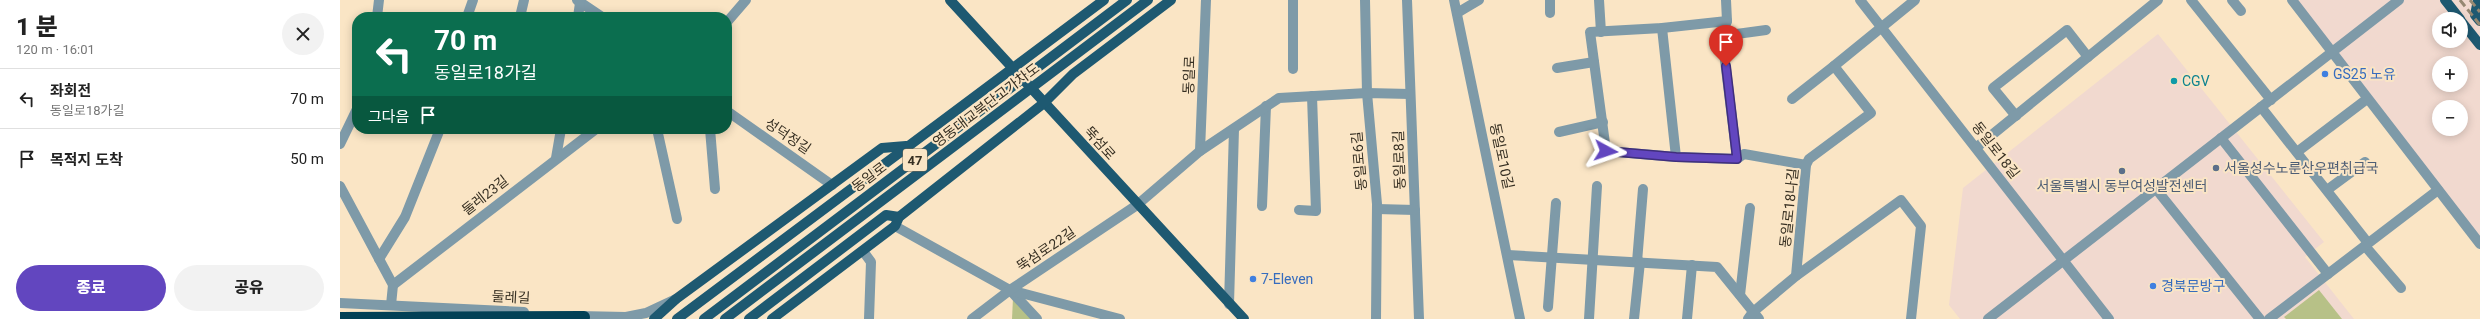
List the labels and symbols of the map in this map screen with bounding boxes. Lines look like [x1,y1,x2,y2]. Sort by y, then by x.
pin [1709,25,1743,66]
street label: 동일로 [1180,55,1198,95]
street label: 영동대교북단고가차도 [930,60,1042,150]
place label: GS25 노유 [2333,66,2396,82]
marker: GS25 노유 [2320,69,2330,79]
place label: CGV [2182,73,2210,89]
marker: CGV [2169,76,2179,86]
street label: 성덕정길 [762,115,814,157]
street label: 동일로18길 [1969,119,2023,181]
street label: 동일로10길 [1487,121,1517,191]
street label: 뚝섬로 [1081,123,1119,163]
street label: 동일로8길 [1390,130,1408,190]
position arrow [1585,130,1627,172]
street label: 동일로6길 [1348,131,1370,191]
road number: 47 [903,149,927,171]
street label: 동일로 [849,159,889,195]
place label: 서울성수노룬산우편취급국 [2224,160,2379,176]
marker: 서울성수노룬산우편취급국 [2211,163,2221,173]
marker: 서울특별시 동부여성발전센터 [2117,166,2127,176]
street label: 동일로18나길 [1777,167,1801,249]
street label: 둘레23길 [459,172,511,218]
place label: 서울특별시 동부여성발전센터 [2037,178,2207,194]
street label: 뚝섬로22길 [1014,224,1078,274]
place label: 7-Eleven [1261,271,1313,287]
marker: 7-Eleven [1248,274,1258,284]
place label: 경북문방구 [2161,278,2226,294]
marker: 경북문방구 [2148,281,2158,291]
street label: 둘레길 [491,288,531,306]

